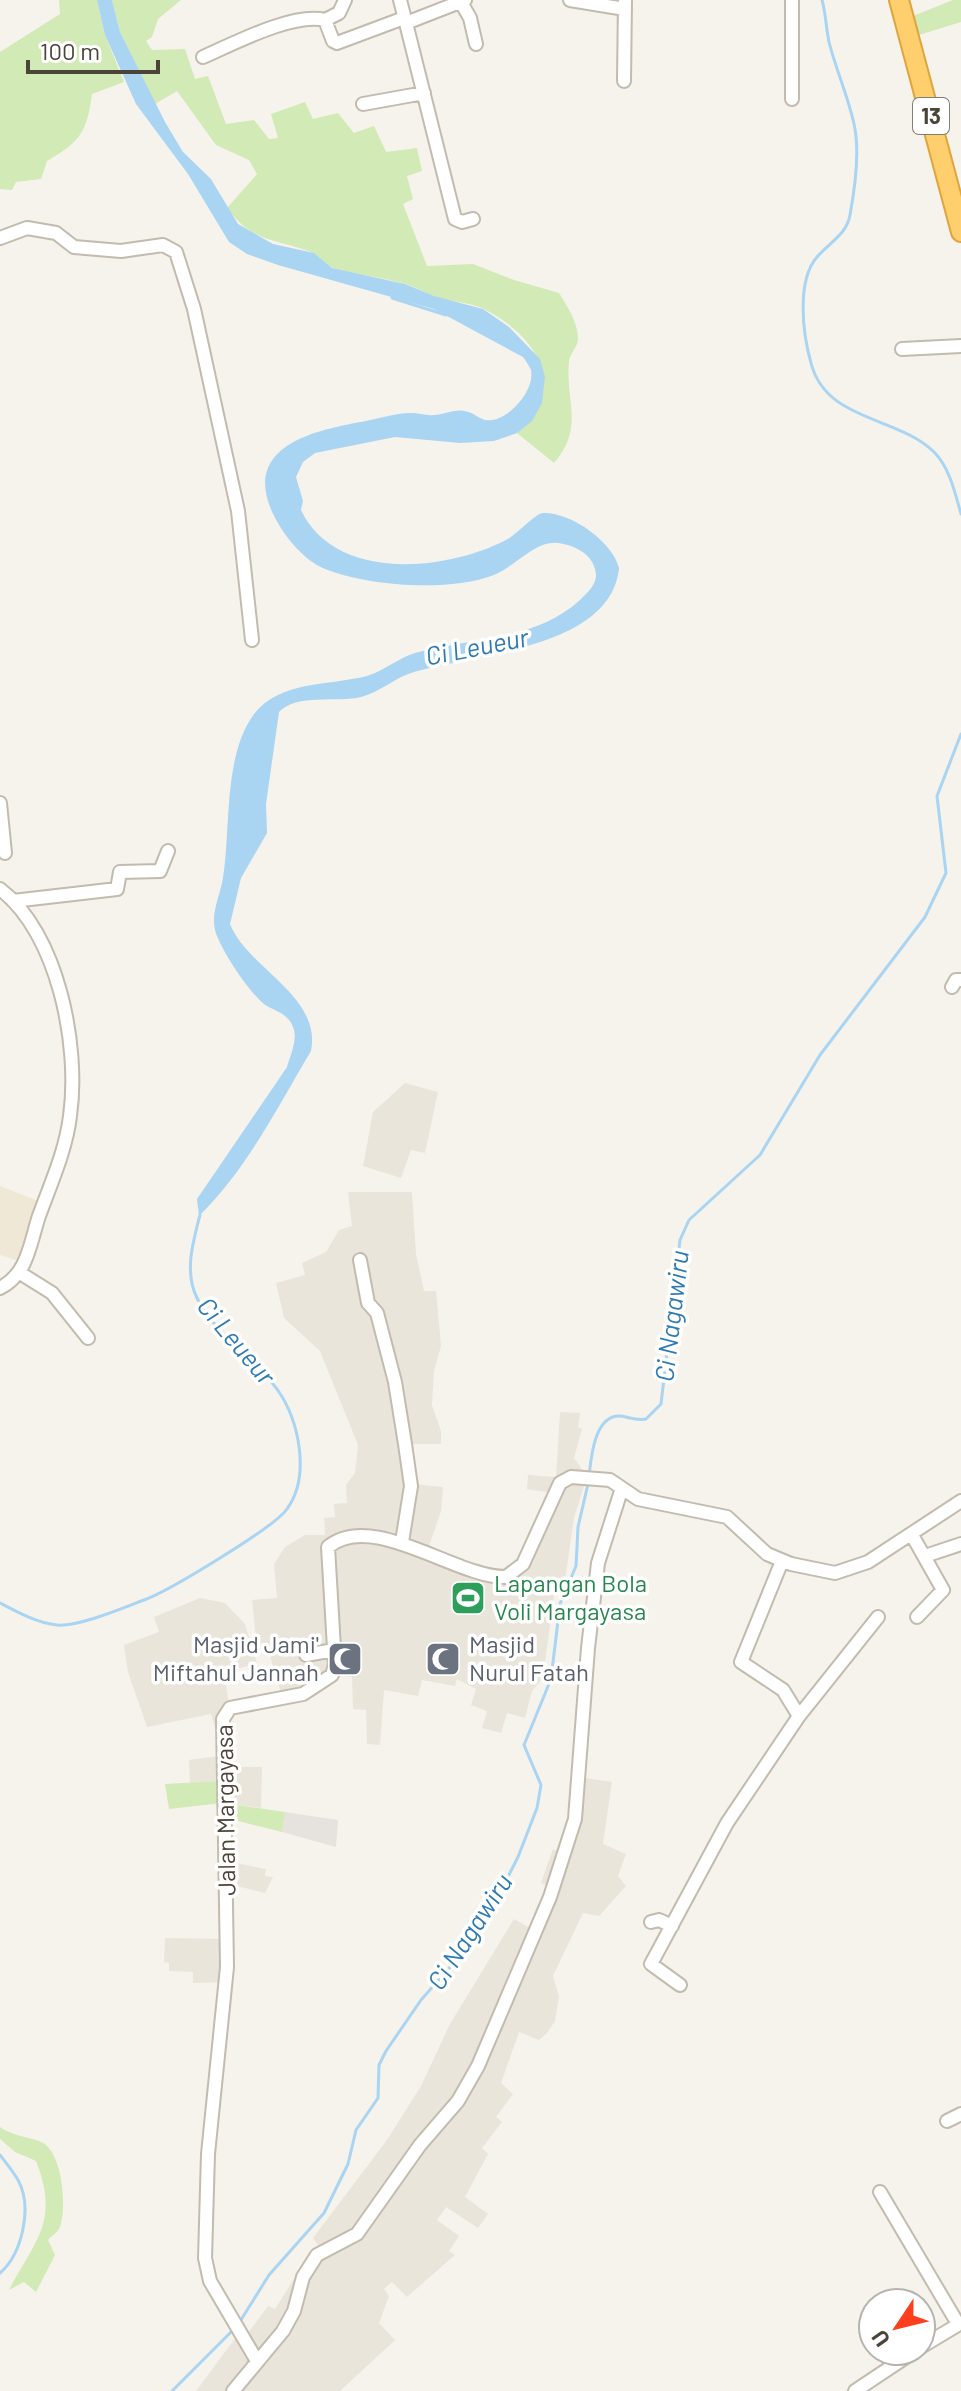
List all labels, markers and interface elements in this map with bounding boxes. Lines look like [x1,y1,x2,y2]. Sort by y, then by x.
scale bar [28,24,158,74]
text: 100 m [40,36,100,65]
road number: 13 [913,98,949,134]
water label: Ci Leueur [423,620,532,671]
water label: Ci Nagawiru [647,1248,694,1383]
water label: Ci Leueur [192,1290,283,1391]
place label: Lapangan Bola Voli Margayasa [494,1568,647,1625]
sports icon: Lapangan Bola Voli Margayasa [449,1579,487,1617]
place label: Masjid Jami' Miftahul Jannah [153,1629,319,1686]
place label: Masjid Nurul Fatah [469,1629,589,1686]
mosque icon: Masjid Jami' Miftahul Jannah [326,1640,364,1678]
mosque icon: Masjid Nurul Fatah [424,1640,462,1678]
street label: Jalan Margayasa [209,1724,240,1896]
water label: Ci Nagawiru [420,1867,518,1995]
north arrow [857,2287,937,2367]
text: U [865,2326,894,2352]

